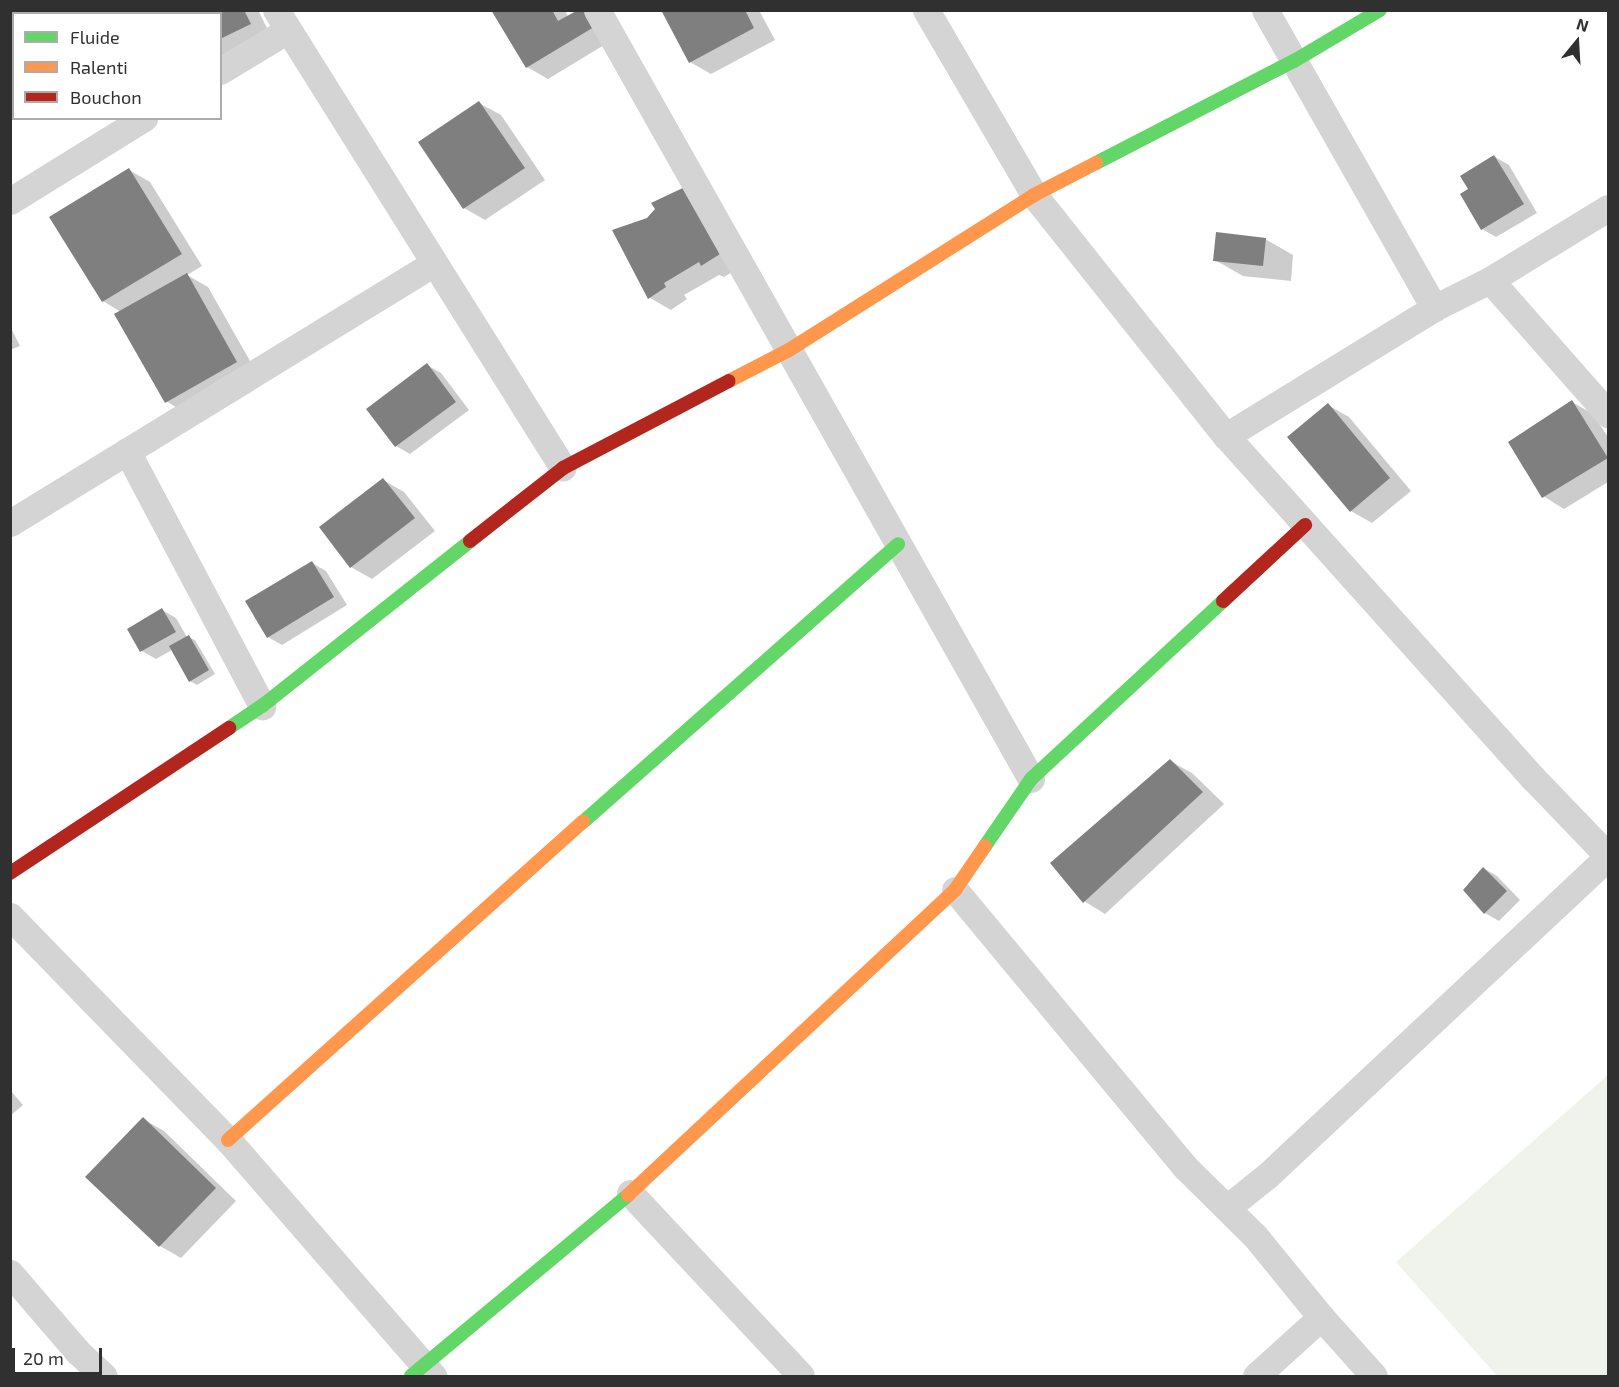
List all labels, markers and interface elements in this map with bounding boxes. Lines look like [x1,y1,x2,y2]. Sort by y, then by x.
legend [12,12,222,120]
north arrow [1547,12,1607,72]
text: N [1574,14,1591,35]
text: Fluide [70,26,120,48]
text: Ralenti [70,56,128,78]
text: Bouchon [70,86,142,108]
scale bar [15,1336,105,1374]
text: 20 m [23,1347,64,1369]

